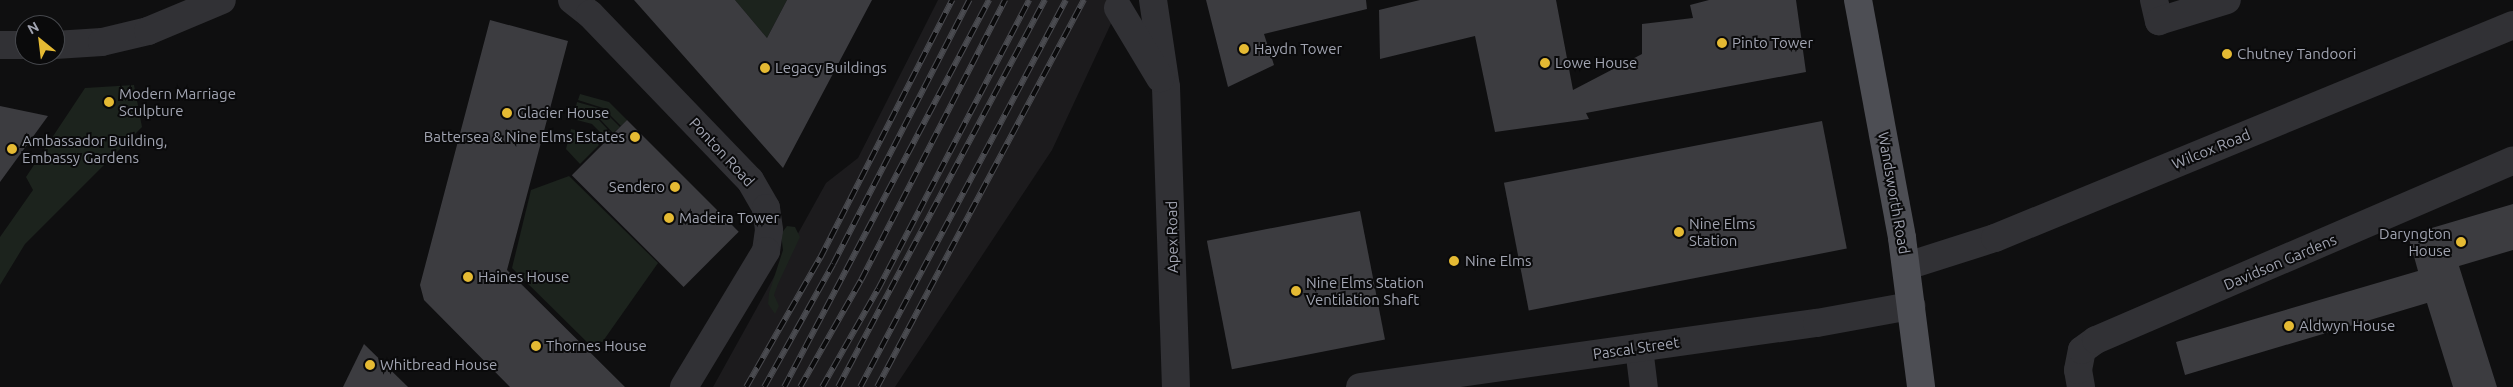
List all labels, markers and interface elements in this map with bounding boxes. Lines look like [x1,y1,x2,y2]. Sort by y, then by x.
north arrow [15,15,65,65]
text: N [25,18,42,37]
place label: Pinto Tower [1732,34,1813,52]
marker: Pinto Tower [1716,37,1728,49]
place label: Haydn Tower [1254,40,1342,58]
marker: Haydn Tower [1238,43,1250,55]
place label: Chutney Tandoori [2237,45,2356,63]
marker: Chutney Tandoori [2221,48,2233,60]
place label: Lowe House [1555,54,1637,72]
marker: Lowe House [1539,57,1551,69]
place label: Legacy Buildings [775,59,887,77]
marker: Legacy Buildings [759,62,771,74]
place label: Modern Marriage Sculpture [119,84,236,119]
marker: Modern Marriage Sculpture [103,96,115,108]
place label: Glacier House [517,104,609,122]
marker: Glacier House [501,107,513,119]
street label: Ponton Road [686,114,758,190]
street label: Wilcox Road [2169,125,2253,173]
place label: Battersea & Nine Elms Estates [424,128,625,146]
place label: Ambassador Building, Embassy Gardens [22,131,168,166]
marker: Battersea & Nine Elms Estates [629,131,641,143]
street label: Wandsworth Road [1874,131,1914,255]
marker: Ambassador Building, Embassy Gardens [6,143,18,155]
place label: Sendero [609,178,665,196]
marker: Sendero [669,181,681,193]
street label: Apex Road [1162,201,1182,273]
place label: Madeira Tower [679,209,779,227]
marker: Madeira Tower [663,212,675,224]
place label: Nine Elms Station [1689,214,1755,249]
place label: Daryngton House [2379,224,2451,259]
marker: Nine Elms Station [1673,226,1685,238]
street label: Davidson Gardens [2221,230,2339,294]
marker: Daryngton House [2455,236,2467,248]
place label: Nine Elms [1465,252,1531,270]
marker: Nine Elms [1447,254,1461,268]
place label: Haines House [478,268,569,286]
marker: Haines House [462,271,474,283]
place label: Nine Elms Station Ventilation Shaft [1306,273,1424,308]
marker: Nine Elms Station Ventilation Shaft [1290,285,1302,297]
place label: Aldwyn House [2299,317,2395,335]
marker: Aldwyn House [2283,320,2295,332]
street label: Pascal Street [1592,333,1680,363]
place label: Thornes House [546,337,647,355]
marker: Thornes House [530,340,542,352]
place label: Whitbread House [380,356,497,374]
marker: Whitbread House [364,359,376,371]

